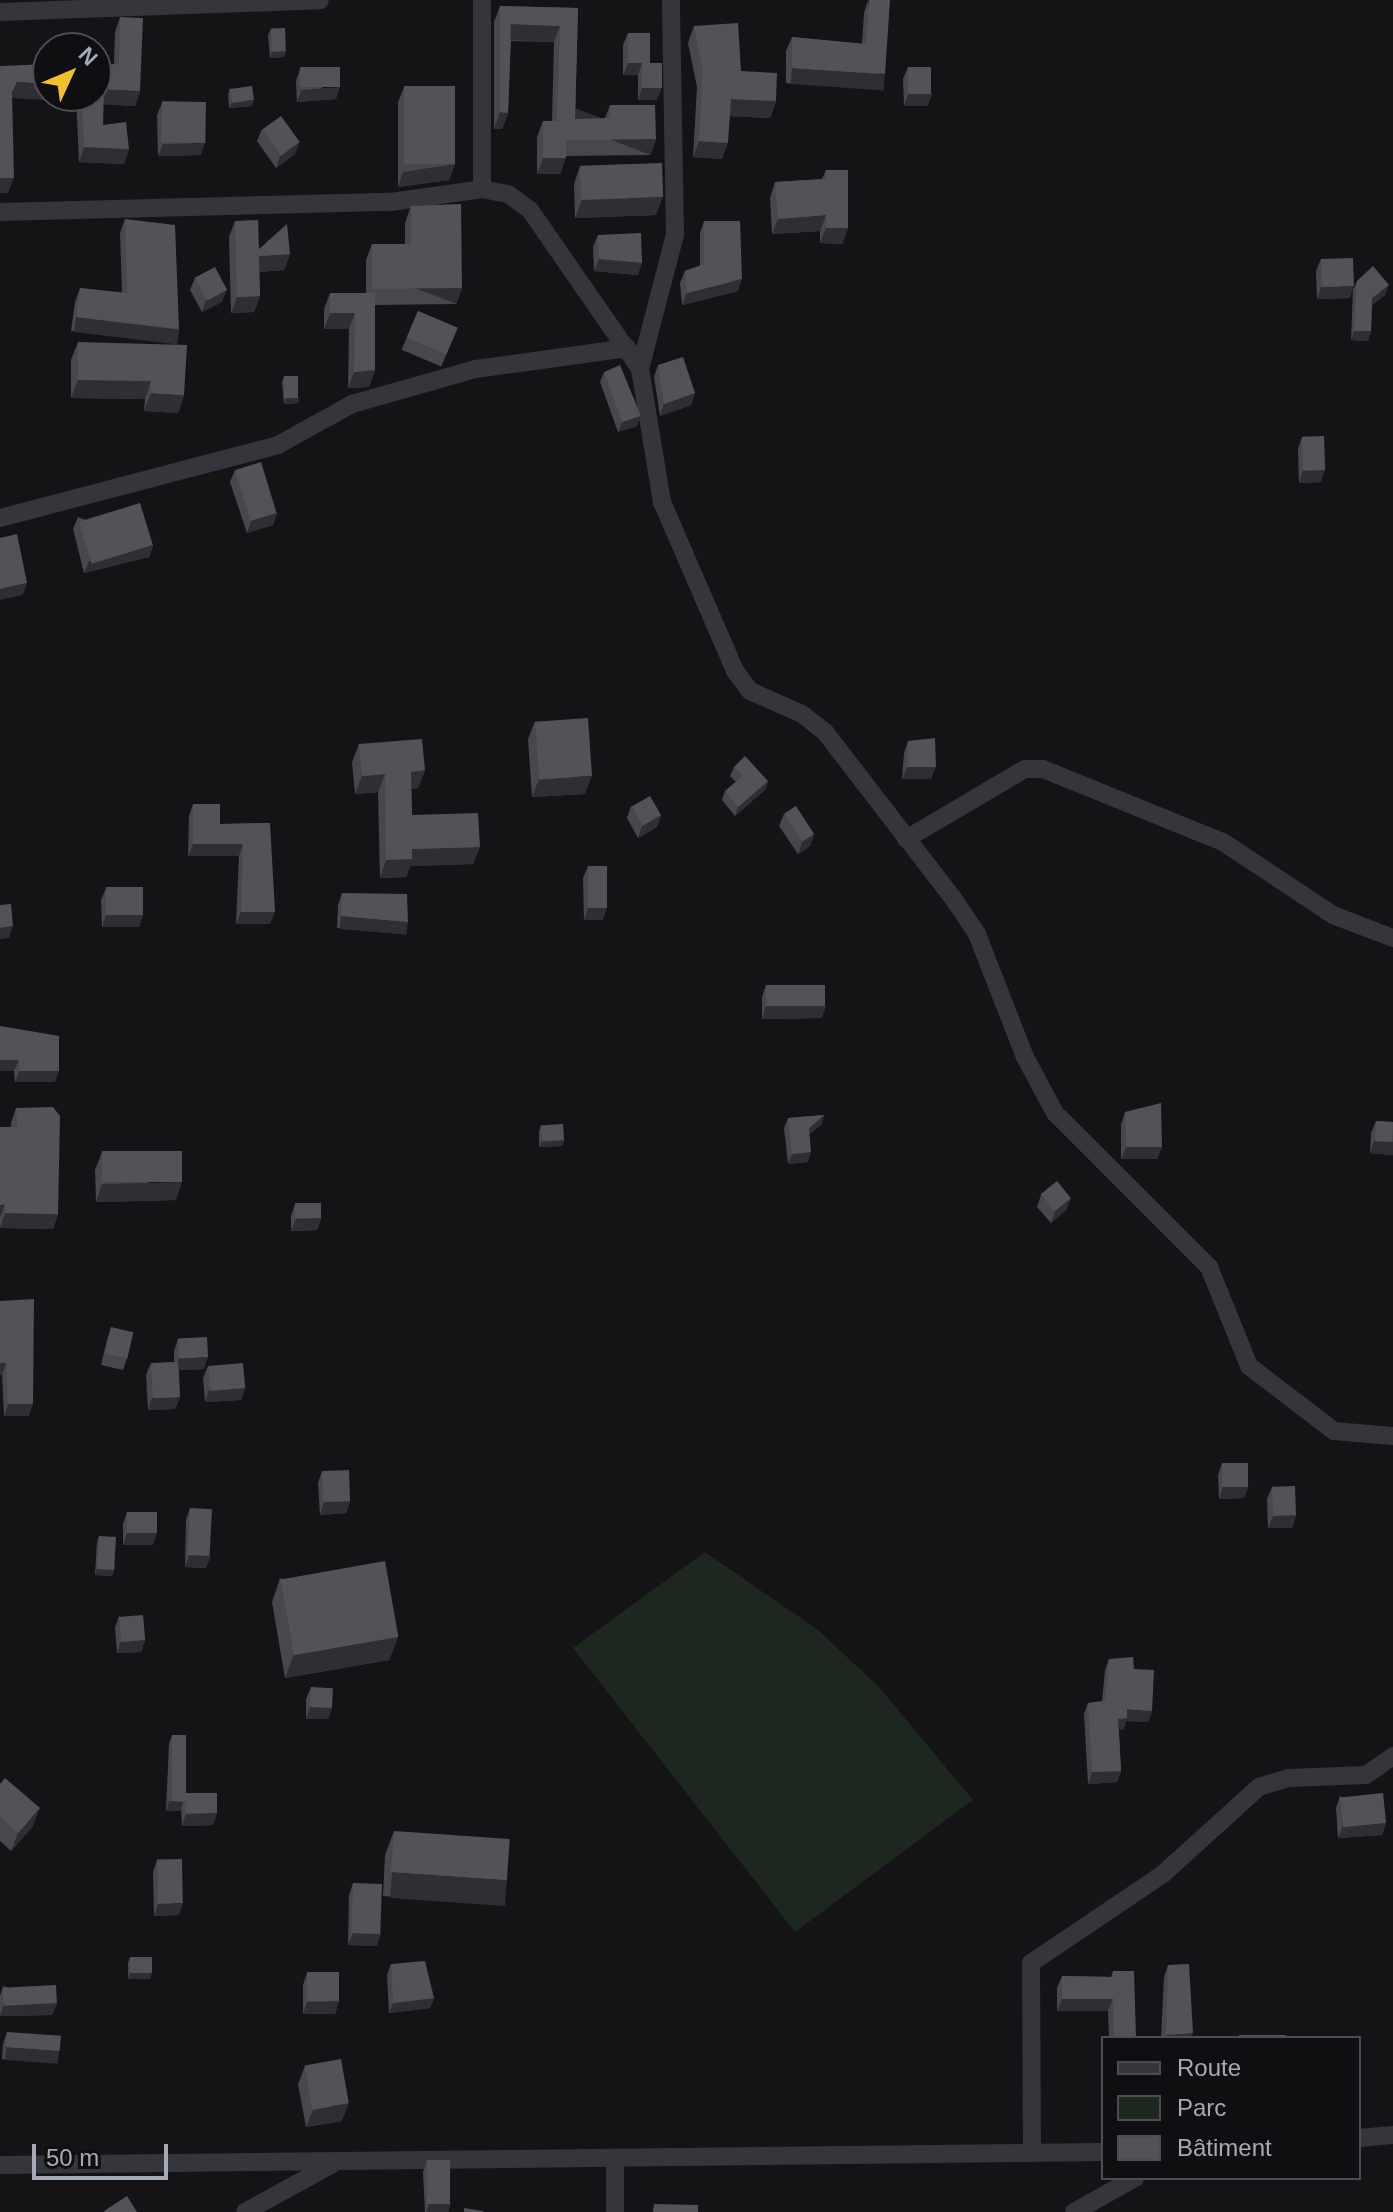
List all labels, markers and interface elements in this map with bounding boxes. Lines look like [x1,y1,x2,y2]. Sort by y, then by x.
north arrow [32,32,112,112]
text: N [74,42,103,71]
legend [1101,2036,1361,2180]
text: Route [1177,2054,1241,2081]
text: Parc [1177,2094,1226,2121]
scale bar [36,2128,172,2178]
text: Bâtiment [1177,2134,1272,2161]
text: 50 m [46,2144,99,2171]

